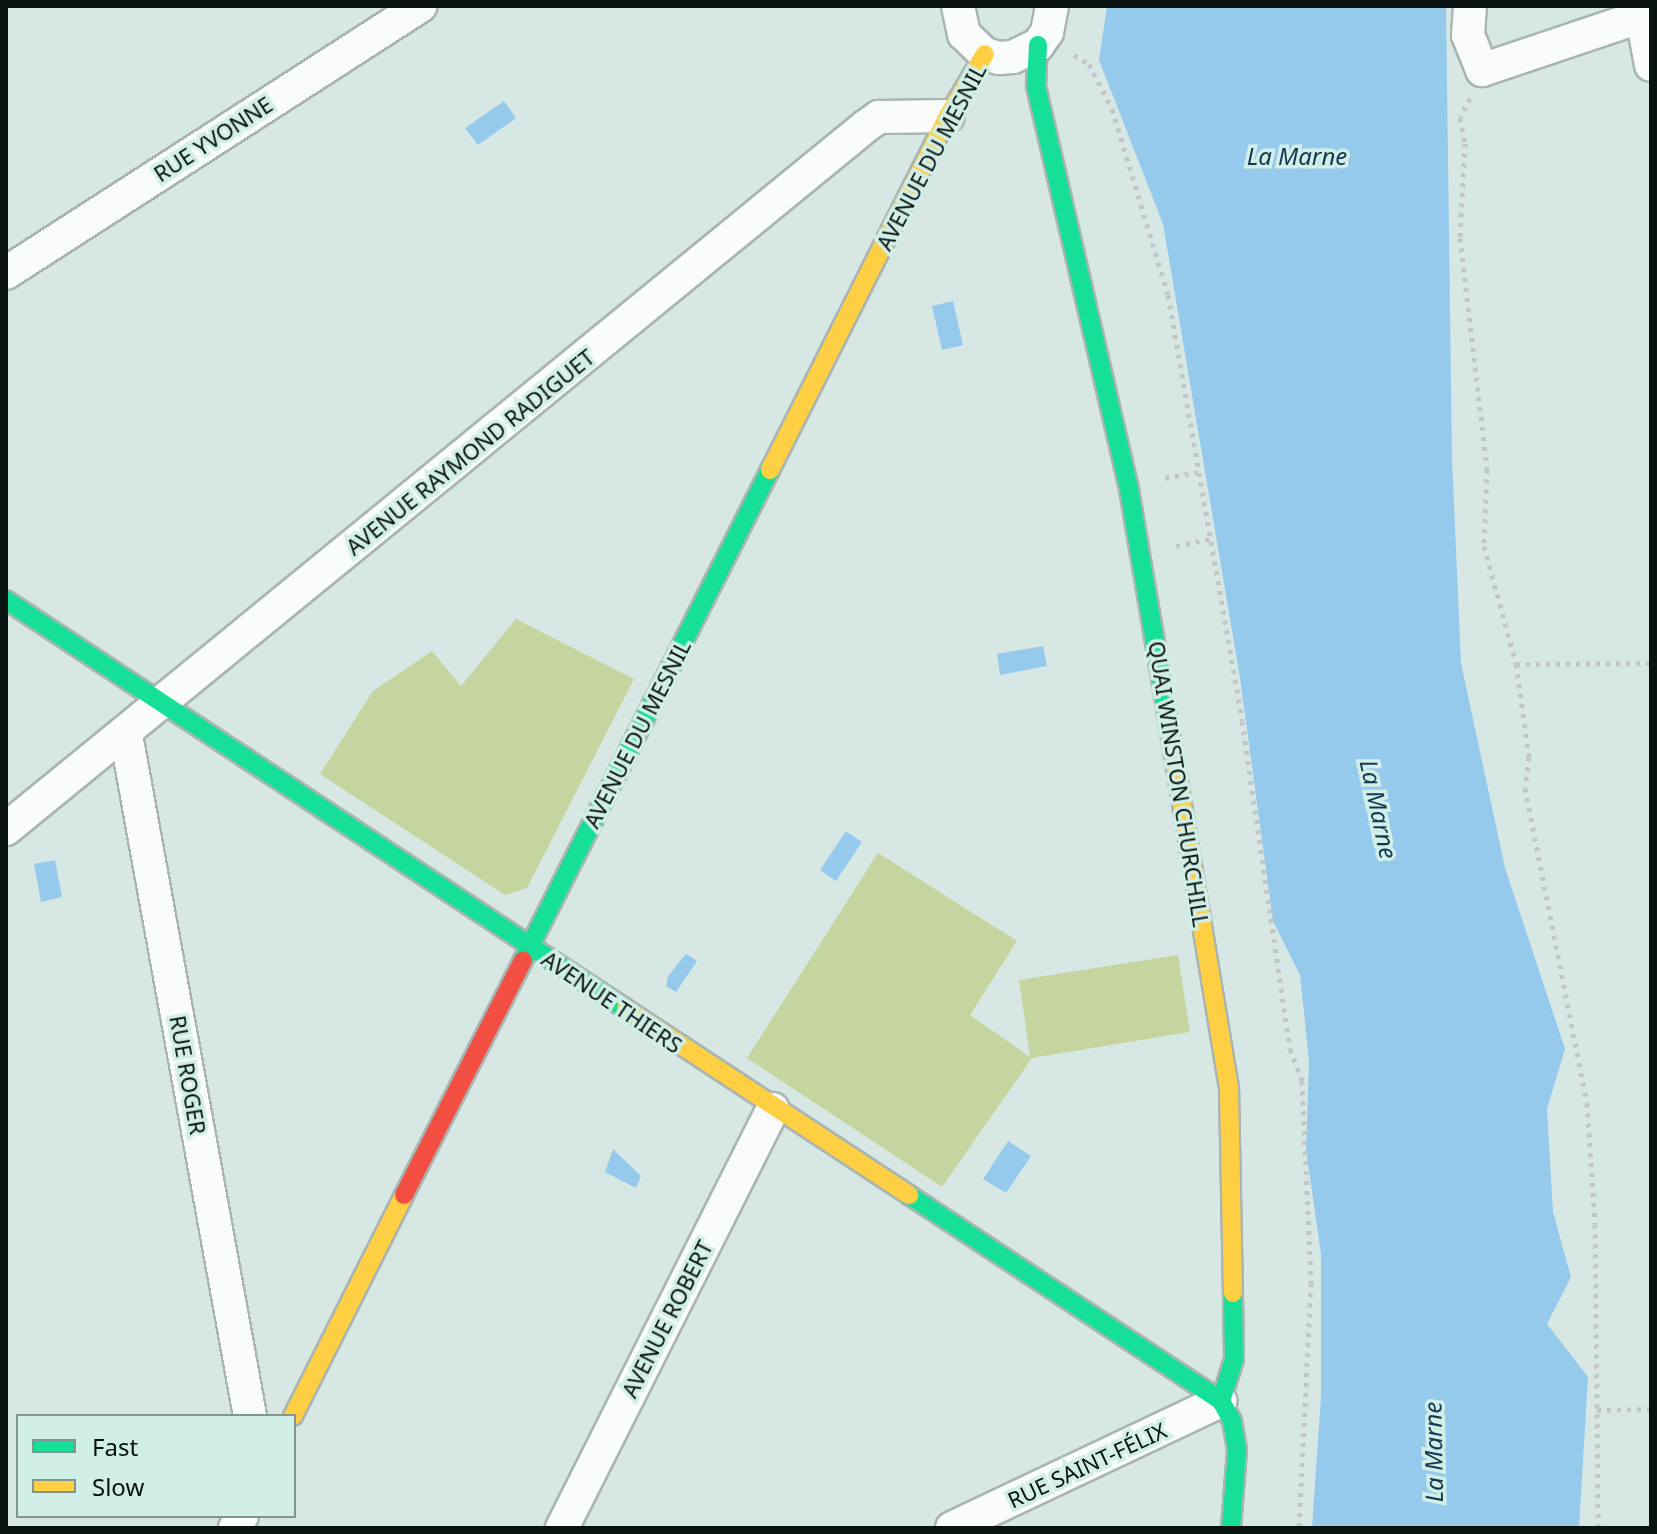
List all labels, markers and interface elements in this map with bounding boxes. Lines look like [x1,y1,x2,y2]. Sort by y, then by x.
street label: AVENUE DU MESNIL [871,59,991,255]
street label: RUE YVONNE [149,91,277,187]
water label: La Marne [1247,142,1347,170]
street label: AVENUE RAYMOND RADIGUET [341,344,599,560]
street label: AVENUE DU MESNIL [578,636,696,832]
street label: QUAI WINSTON CHURCHILL [1143,639,1215,929]
water label: La Marne [1354,757,1404,861]
street label: AVENUE THIERS [537,945,687,1059]
street label: RUE ROGER [165,1013,211,1137]
street label: AVENUE ROBERT [616,1236,718,1402]
water label: La Marne [1418,1401,1448,1503]
legend [16,1414,296,1518]
street label: RUE SAINT-FÉLIX [1003,1417,1171,1513]
text: Fast [92,1430,138,1463]
text: Slow [92,1470,144,1503]

